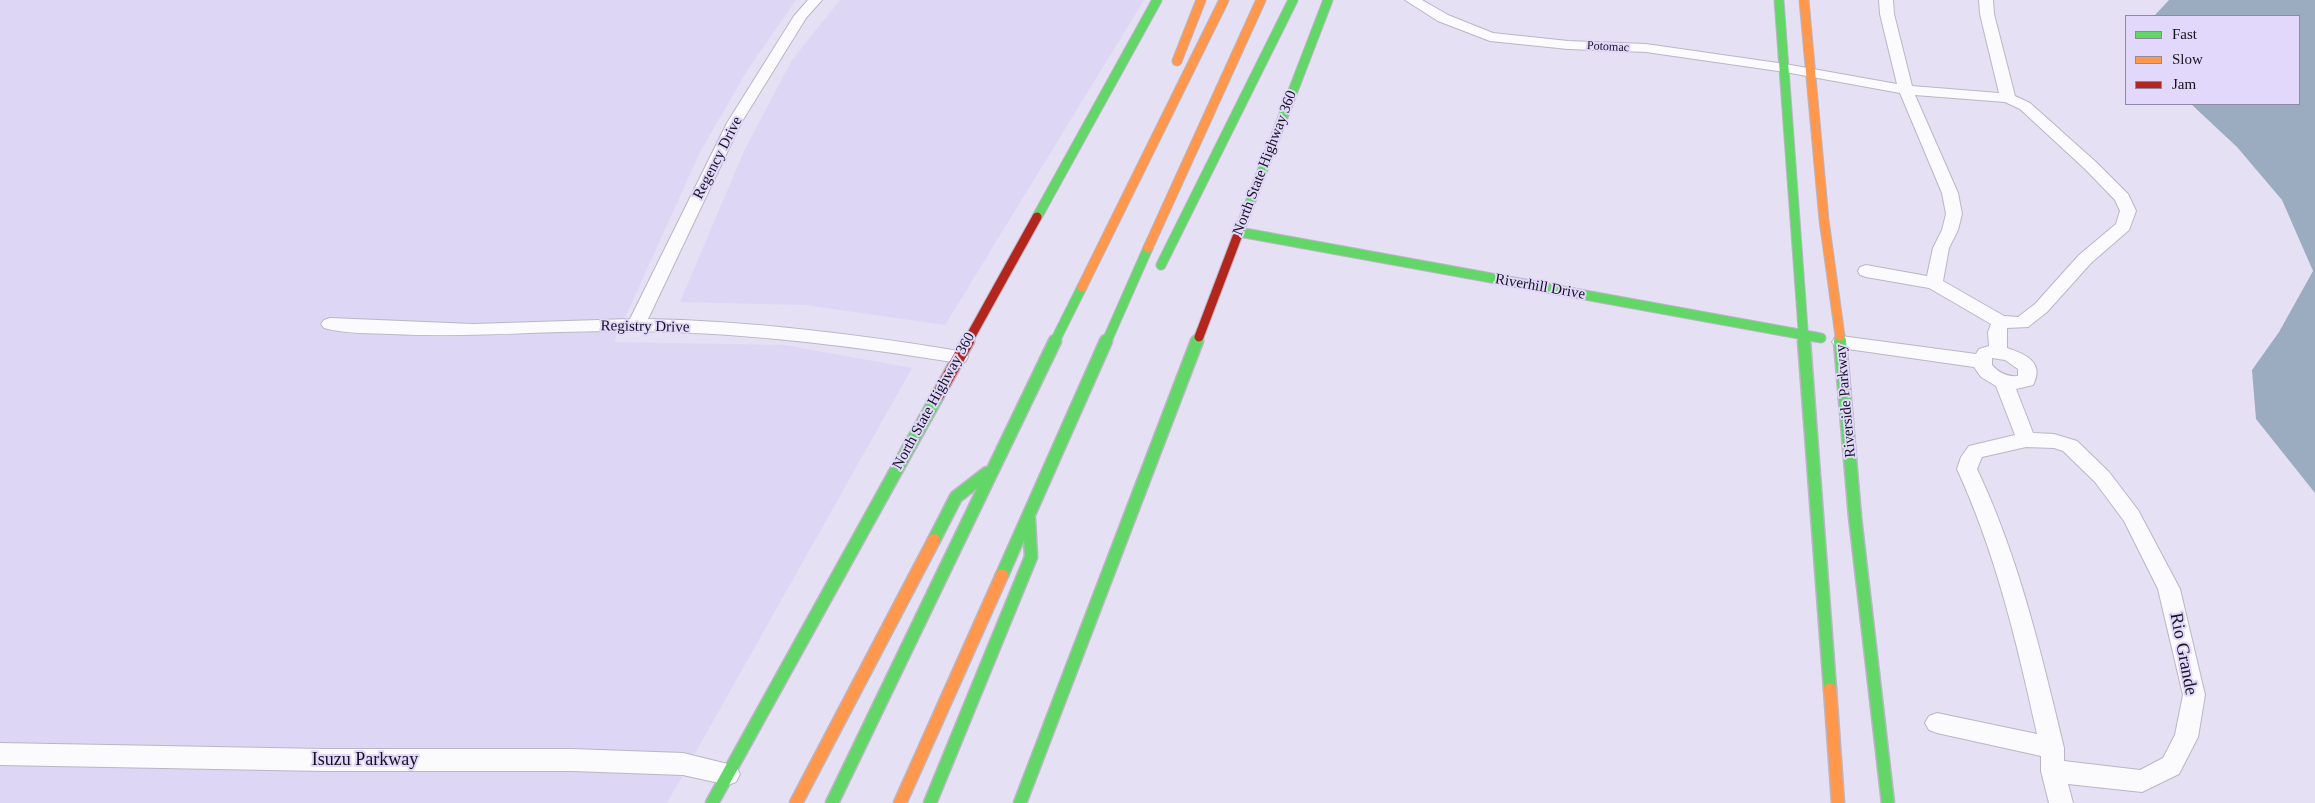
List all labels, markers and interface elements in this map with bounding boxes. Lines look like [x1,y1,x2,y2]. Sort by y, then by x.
legend [2125,15,2300,105]
text: Fast [2172,26,2197,42]
street label: Potomac [1587,39,1629,55]
text: Slow [2172,51,2203,67]
text: Jam [2172,76,2196,92]
street label: North State Highway 360 [1229,88,1301,238]
street label: Regency Drive [689,114,747,202]
street label: Riverhill Drive [1494,270,1586,304]
street label: Registry Drive [600,317,690,337]
street label: North State Highway 360 [889,329,979,473]
street label: Riverside Parkway [1832,344,1860,458]
street label: Rio Grande [2164,611,2202,697]
street label: Isuzu Parkway [312,749,418,771]

